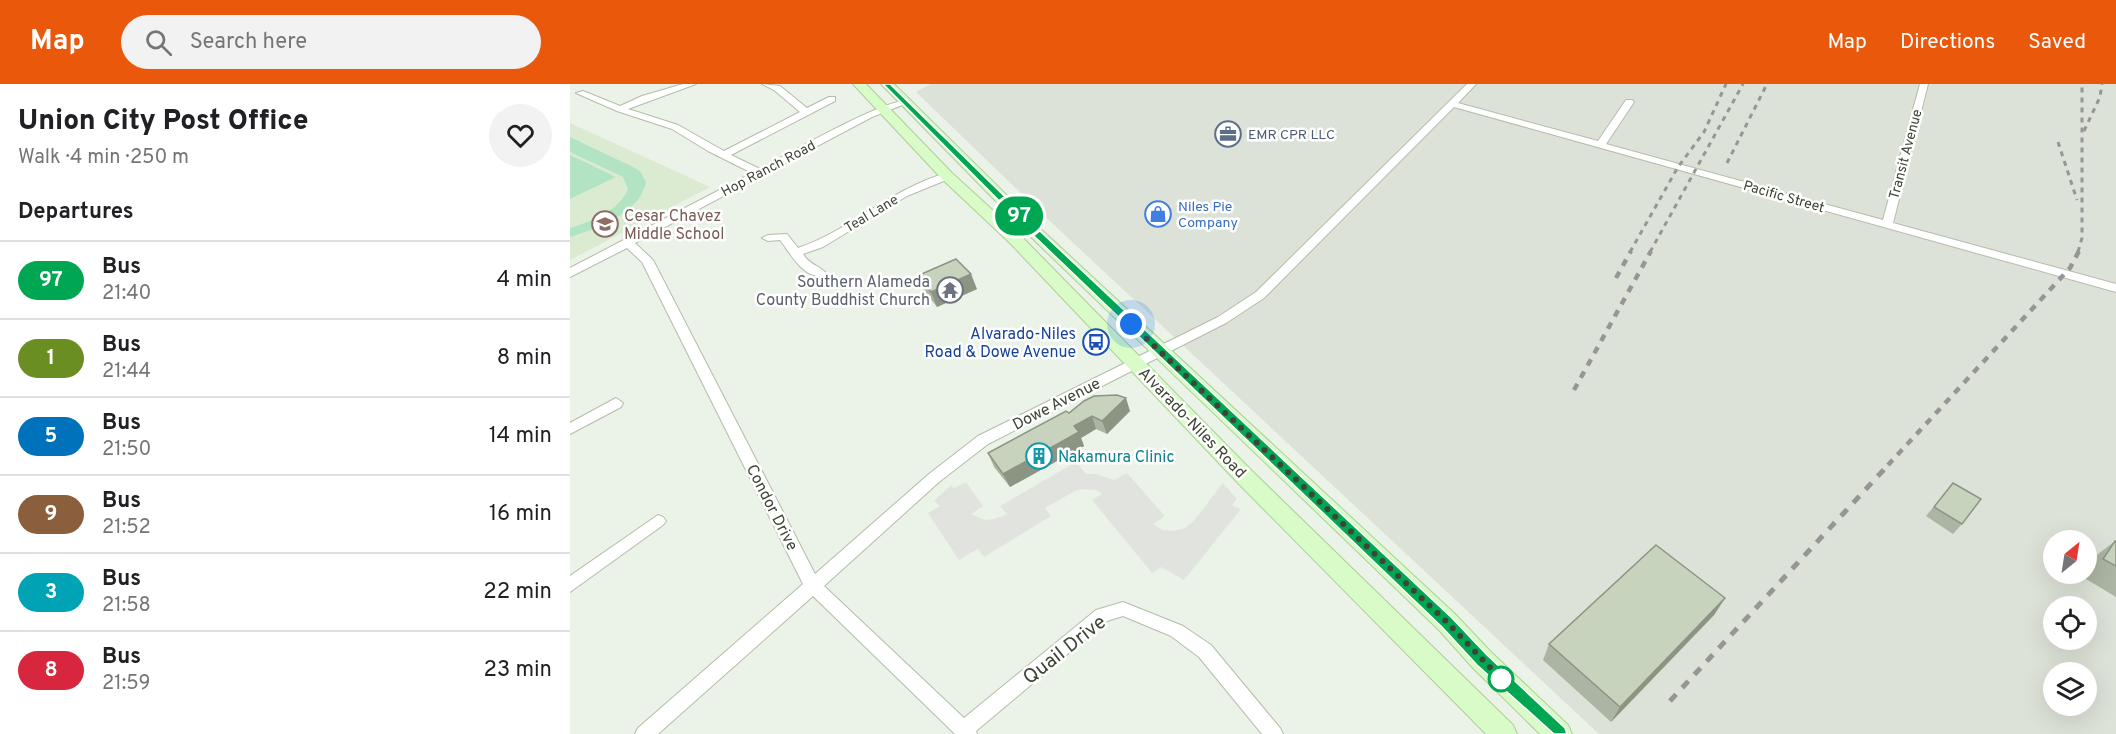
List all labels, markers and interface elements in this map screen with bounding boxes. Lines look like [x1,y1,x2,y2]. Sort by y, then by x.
search box [121,15,541,69]
text: Map [30,24,85,60]
icon: search [142,26,175,59]
text: Search here [190,29,307,56]
text: Map [1827,29,1867,56]
text: Directions [1900,29,1995,56]
text: Saved [2028,29,2086,56]
text: Union City Post Office [18,104,308,140]
button: heart [489,104,552,167]
street label: Transit Avenue [1886,108,1927,201]
office icon: EMR CPR LLC [1213,119,1243,149]
place label: EMR CPR LLC [1248,127,1335,144]
street label: Hop Ranch Road [719,137,819,201]
text: Walk · 4 min · 250 m [18,145,189,171]
street label: Pacific Street [1741,178,1826,217]
street label: Teal Lane [842,192,902,237]
line badge: 97 [992,196,1046,236]
text: Departures [18,199,134,226]
shop icon: Niles Pie Company [1143,199,1173,229]
place label: Niles Pie Company [1178,199,1238,232]
text: 97 [1007,203,1031,230]
place label: Cesar Chavez Middle School [624,207,724,245]
school or university icon: Cesar Chavez Middle School [590,209,620,239]
text: Bus [102,254,141,281]
text: 97 [39,267,63,294]
text: 4 min [497,267,552,294]
place label: Southern Alameda County Buddhist Church [756,273,930,311]
temple icon: Southern Alameda County Buddhist Church [935,275,965,305]
text: 21:40 [102,281,151,307]
your location [1116,309,1146,339]
place label: Alvarado-Niles Road & Dowe Avenue [925,325,1076,363]
bus stop icon: Alvarado-Niles Road & Dowe Avenue [1081,327,1111,357]
text: Bus [102,332,141,359]
text: 1 [47,345,55,372]
text: 8 min [497,345,552,372]
text: 21:44 [102,359,151,385]
street label: Alvarado-Niles Road [1133,364,1250,483]
street label: Dowe Avenue [1010,374,1104,435]
text: Bus [102,410,141,437]
text: 5 [45,423,57,450]
text: 14 min [489,423,552,450]
text: 21:50 [102,437,151,463]
building icon: Nakamura Clinic [1024,441,1054,471]
place label: Nakamura Clinic [1058,448,1174,468]
street label: Condor Drive [741,461,802,554]
text: Bus [102,488,141,515]
text: 9 [45,501,57,528]
text: 16 min [489,501,552,528]
text: 21:52 [102,515,151,541]
north arrow [2043,530,2097,584]
map controls [2043,530,2097,716]
text: Bus [102,566,141,593]
text: 3 [45,579,57,606]
text: 22 min [483,579,552,606]
text: 21:58 [102,593,151,619]
button: locate [2043,596,2097,650]
street label: Quail Drive [1018,610,1112,691]
text: Bus [102,644,141,671]
text: 8 [44,657,58,684]
text: 23 min [484,657,552,684]
button: layers [2043,662,2097,716]
unlabelled marker [1488,666,1514,692]
text: 21:59 [102,671,150,697]

